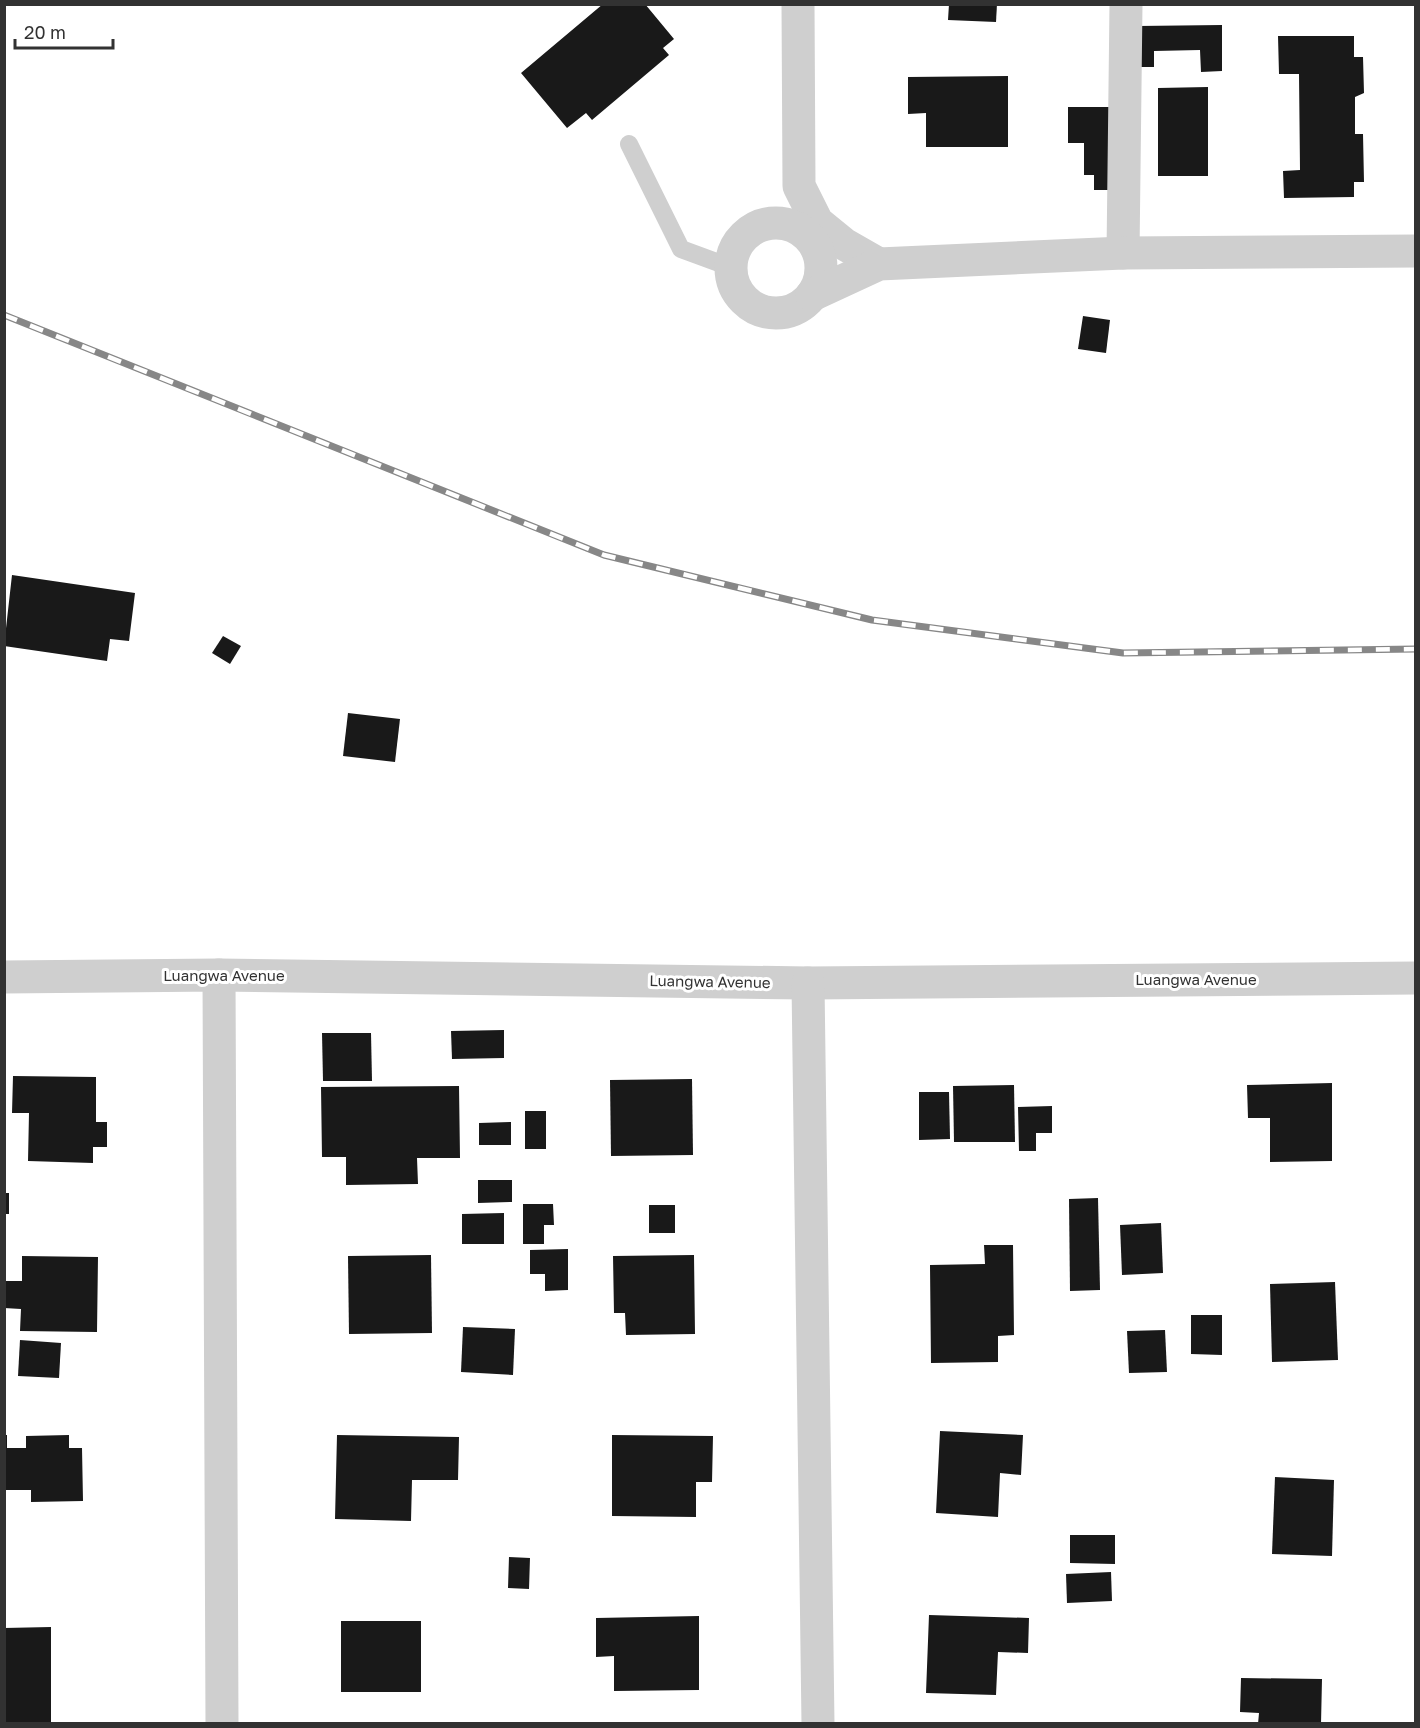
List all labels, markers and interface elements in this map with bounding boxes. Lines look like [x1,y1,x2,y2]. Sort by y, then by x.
scale bar [15,12,112,50]
text: 20 m [24,21,66,43]
street label: Luangwa Avenue [163,966,285,984]
street label: Luangwa Avenue [1135,970,1257,988]
street label: Luangwa Avenue [649,971,771,991]

